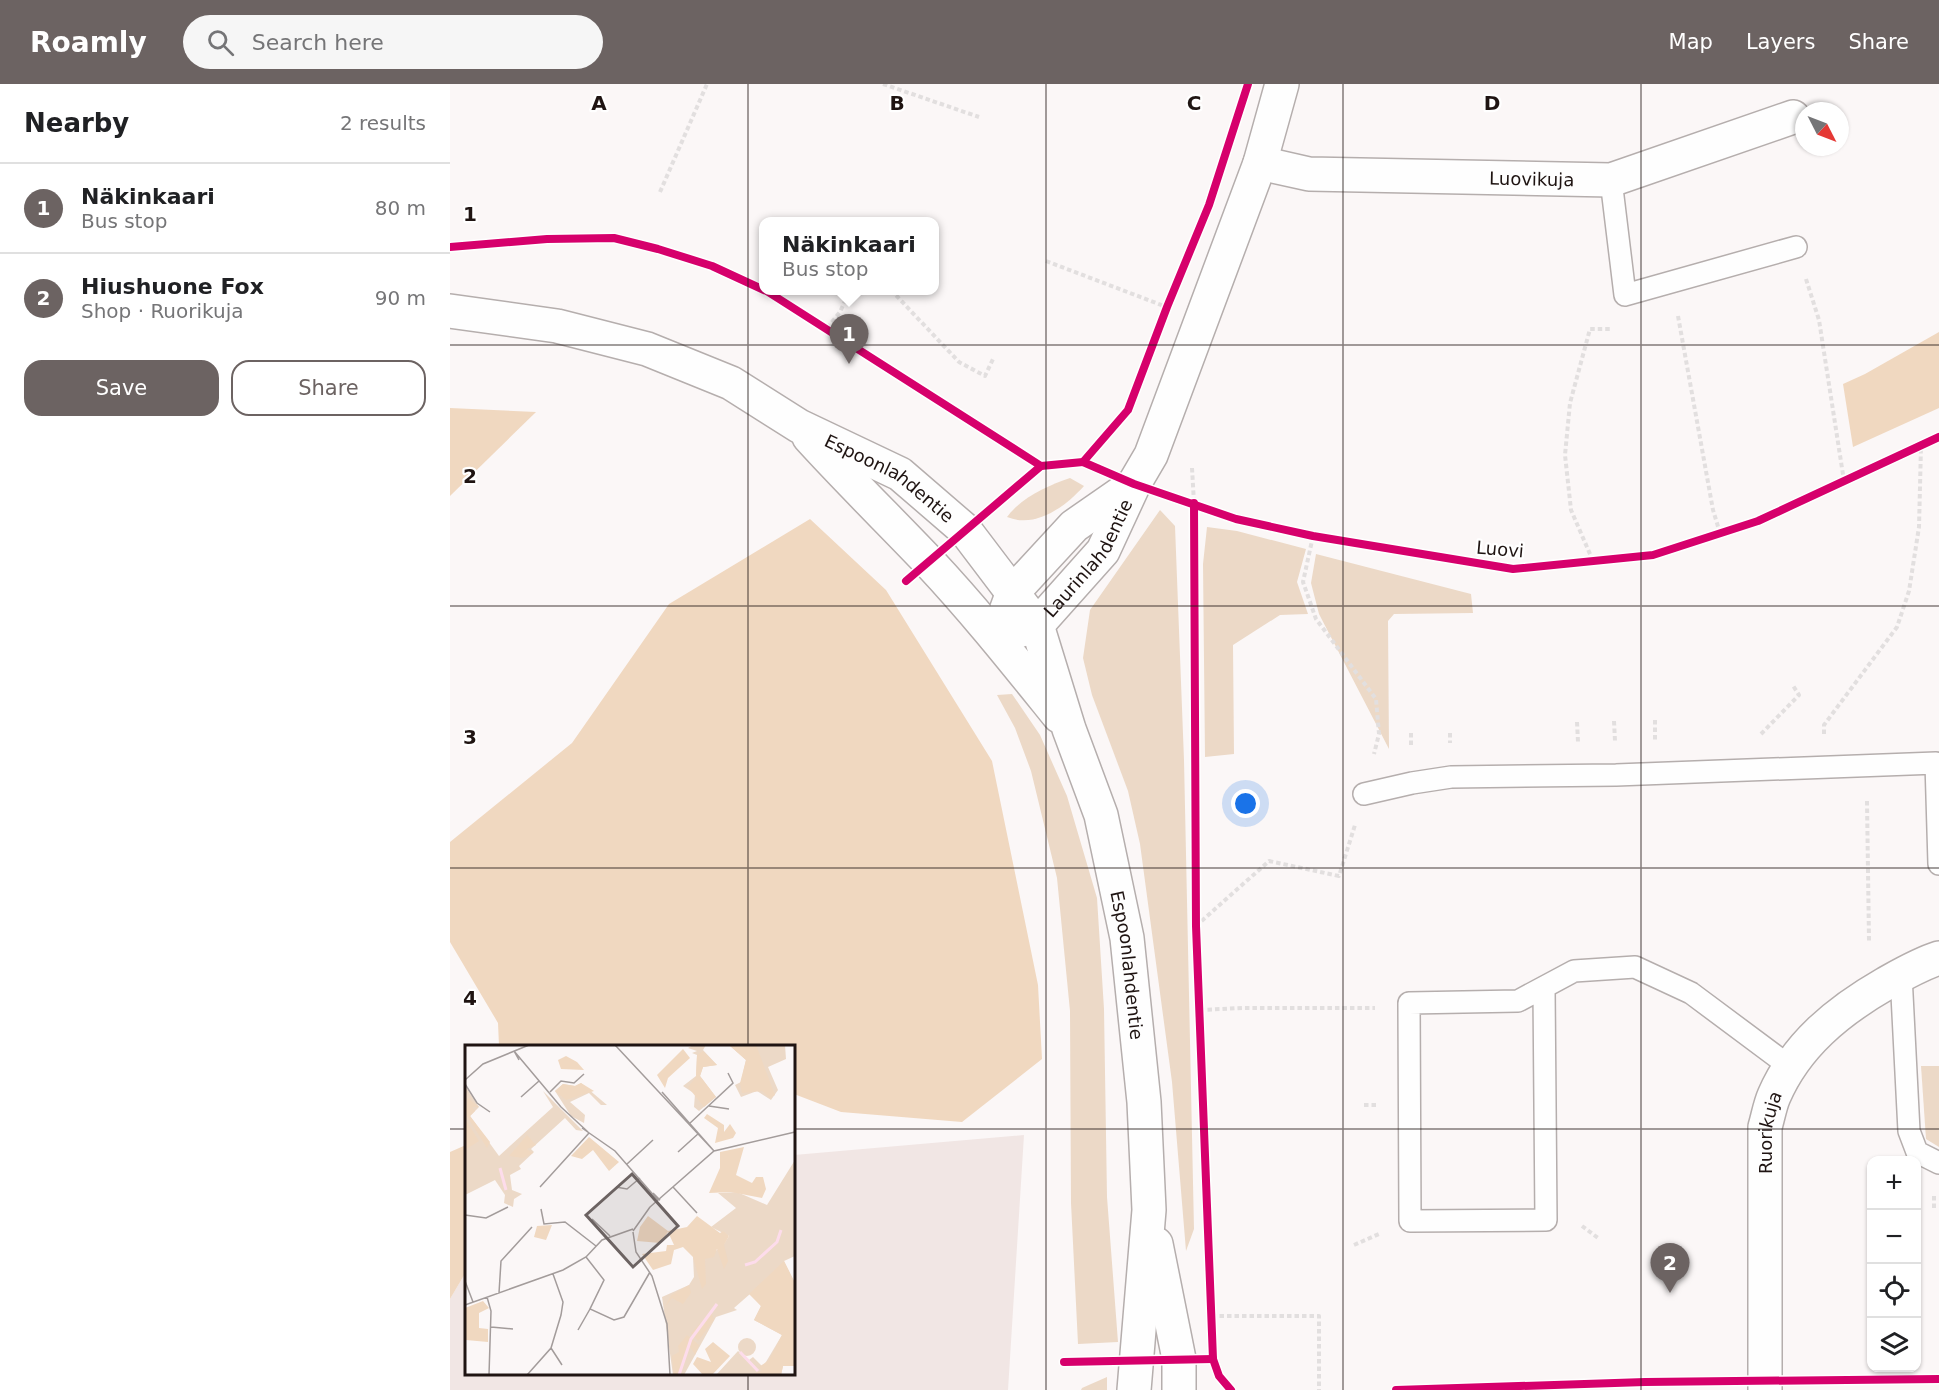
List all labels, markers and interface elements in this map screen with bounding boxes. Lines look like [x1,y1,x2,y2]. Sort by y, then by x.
search box [183,15,603,69]
text: Roamly [30,26,147,59]
icon: search [204,26,237,59]
text: Search here [252,30,384,55]
text: Map [1669,30,1713,54]
text: Layers [1746,30,1815,54]
text: Share [1848,30,1909,54]
text: A [591,91,607,115]
text: B [889,91,905,115]
text: C [1187,91,1201,115]
text: D [1484,91,1500,115]
north arrow [1795,102,1849,156]
text: Nearby [24,108,129,138]
text: 2 results [340,111,426,135]
street label: Luovikuja [1489,167,1575,190]
text: Näkinkaari [81,184,215,209]
text: 1 [37,196,50,220]
text: 80 m [375,196,426,220]
text: 1 [463,202,477,226]
text: Bus stop [81,209,167,233]
popup [759,217,939,295]
text: Näkinkaari [782,232,916,257]
text: Bus stop [782,257,868,281]
text: Hiushuone Fox [81,274,264,299]
text: 2 [37,286,50,310]
text: 90 m [375,286,426,310]
text: Shop · Ruorikuja [81,299,244,323]
pin: 1 [830,314,868,364]
button: Save [24,360,219,416]
button: Share [231,360,426,416]
street label: Espoonlahdentie [821,429,959,527]
text: 2 [463,464,477,488]
street label: Laurinlahdentie [1039,496,1136,621]
street label: Luovi [1475,536,1525,562]
text: 3 [463,725,477,749]
your location [1231,789,1260,818]
street label: Espoonlahdentie [1107,889,1148,1041]
text: 4 [463,986,477,1010]
inset map [465,1045,795,1375]
street label: Ruorikuja [1755,1088,1785,1174]
map controls [1867,1156,1921,1372]
button: + [1867,1156,1921,1210]
button: − [1867,1210,1921,1264]
pin: 2 [1650,1244,1690,1293]
button: locate [1867,1264,1921,1318]
button: layers [1867,1318,1921,1372]

